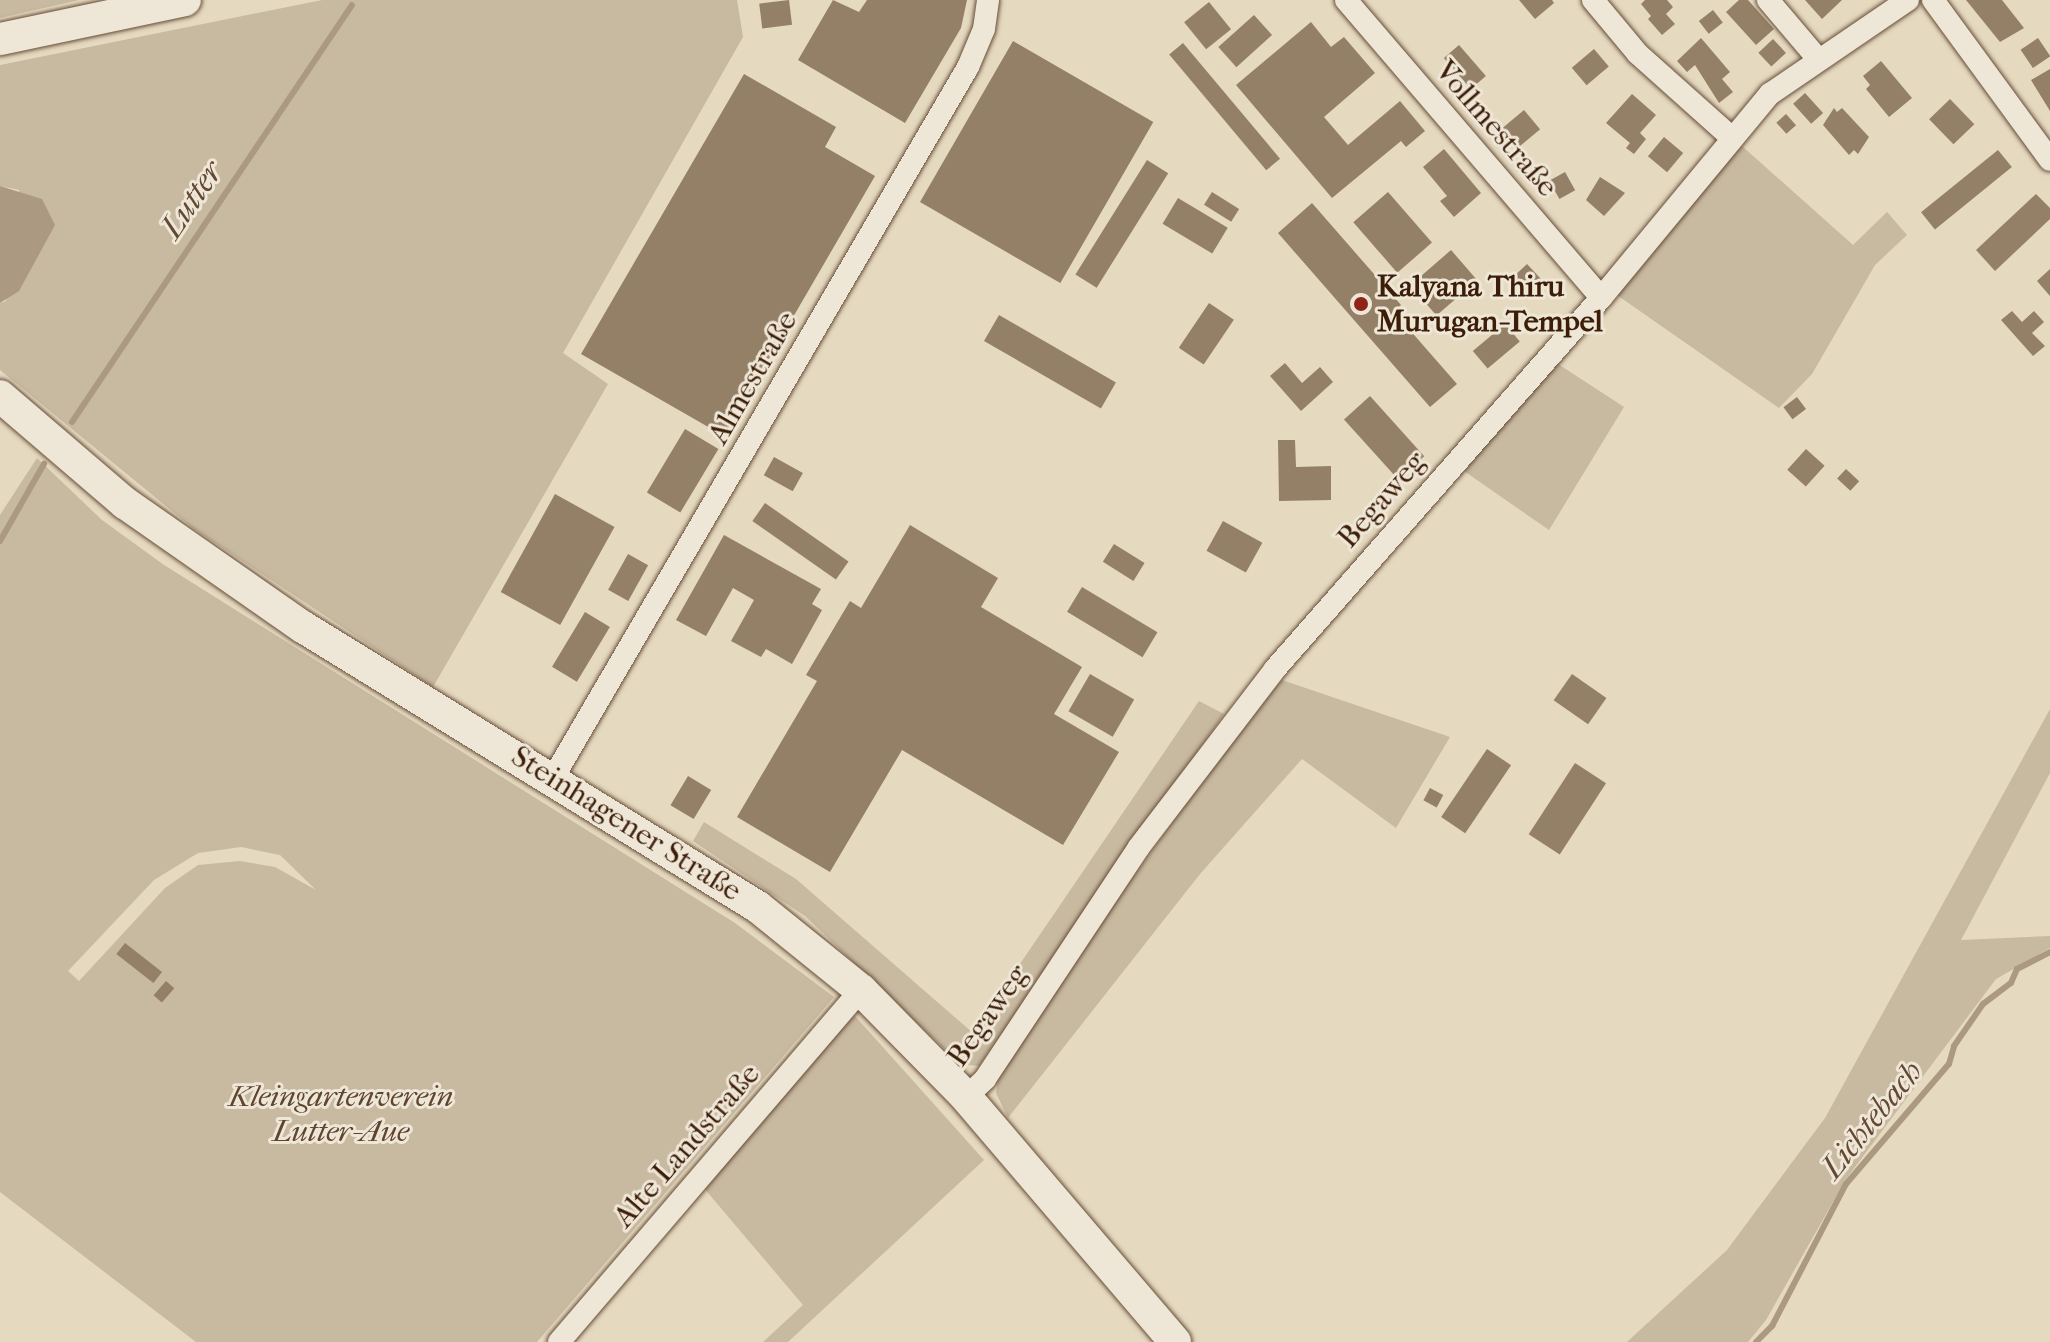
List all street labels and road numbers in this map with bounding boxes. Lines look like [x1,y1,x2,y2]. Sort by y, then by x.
street label: Vollmestraße [1427,54,1565,204]
street label: Almestraße [701,305,805,451]
street label: Begaweg [1330,444,1434,556]
street label: Steinhagener Straße [504,739,748,909]
street label: Begaweg [940,958,1036,1074]
street label: Alte Landstraße [606,1057,768,1235]

